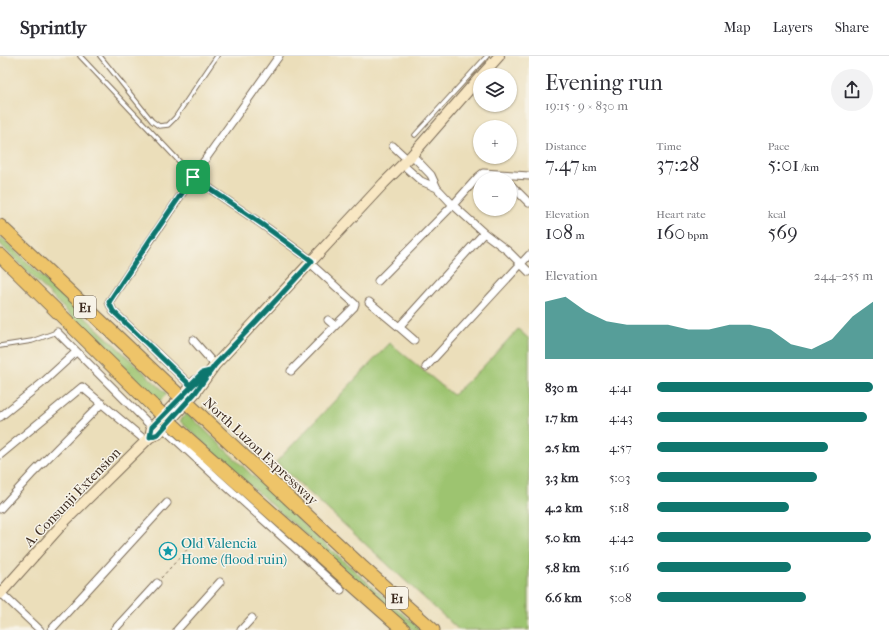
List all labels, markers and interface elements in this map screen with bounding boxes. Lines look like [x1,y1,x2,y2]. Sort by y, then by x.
text: Sprintly [20,17,86,39]
text: Map [724,19,751,36]
text: Layers [773,19,813,36]
text: Share [835,19,869,36]
map controls [473,68,517,216]
button: layers [473,68,517,112]
button: share [831,69,873,111]
text: Evening run [545,70,663,96]
text: 19:15 · 9 × 830 m [545,98,628,113]
button: + [473,120,517,164]
text: Distance [545,140,586,153]
text: Time [656,140,681,153]
text: Pace [768,140,790,153]
text: 7.47 [545,153,580,176]
text: 37:28 [656,153,699,176]
text: 5:01 [768,153,799,176]
pin [176,160,210,194]
text: km [580,161,597,174]
text: /km [799,161,819,174]
icon: arrive [182,166,204,188]
button: − [473,172,517,216]
text: Elevation [545,208,589,221]
text: Heart rate [656,208,706,221]
text: kcal [768,208,786,221]
text: 108 [545,221,573,244]
text: 160 [656,221,685,244]
text: 569 [768,221,798,244]
text: m [573,229,585,242]
text: bpm [685,229,708,242]
text: Elevation [545,268,598,283]
text: 244–255 m [814,268,873,283]
road number: E1 [74,296,96,318]
text: 830 m [545,380,578,395]
text: 4:41 [609,380,632,395]
street label: North Luzon Expressway [200,394,322,509]
text: 1.7 km [545,410,578,425]
text: 4:43 [609,410,633,425]
text: 2.5 km [545,440,580,455]
text: 4:57 [609,440,632,455]
street label: A. Consunji Extension [20,444,124,551]
text: 3.3 km [545,470,578,485]
text: 5:03 [609,470,630,485]
text: 4.2 km [545,500,583,515]
text: 5:18 [609,500,629,515]
text: 5.0 km [545,530,581,545]
text: 4:42 [609,530,634,545]
place label: Old Valencia Home (flood ruin) [181,535,287,568]
place icon: Old Valencia Home (flood ruin) [158,541,178,561]
text: 5.8 km [545,560,580,575]
text: 5:16 [609,560,629,575]
road number: E1 [386,587,408,609]
text: 6.6 km [545,590,582,605]
text: 5:08 [609,590,631,605]

